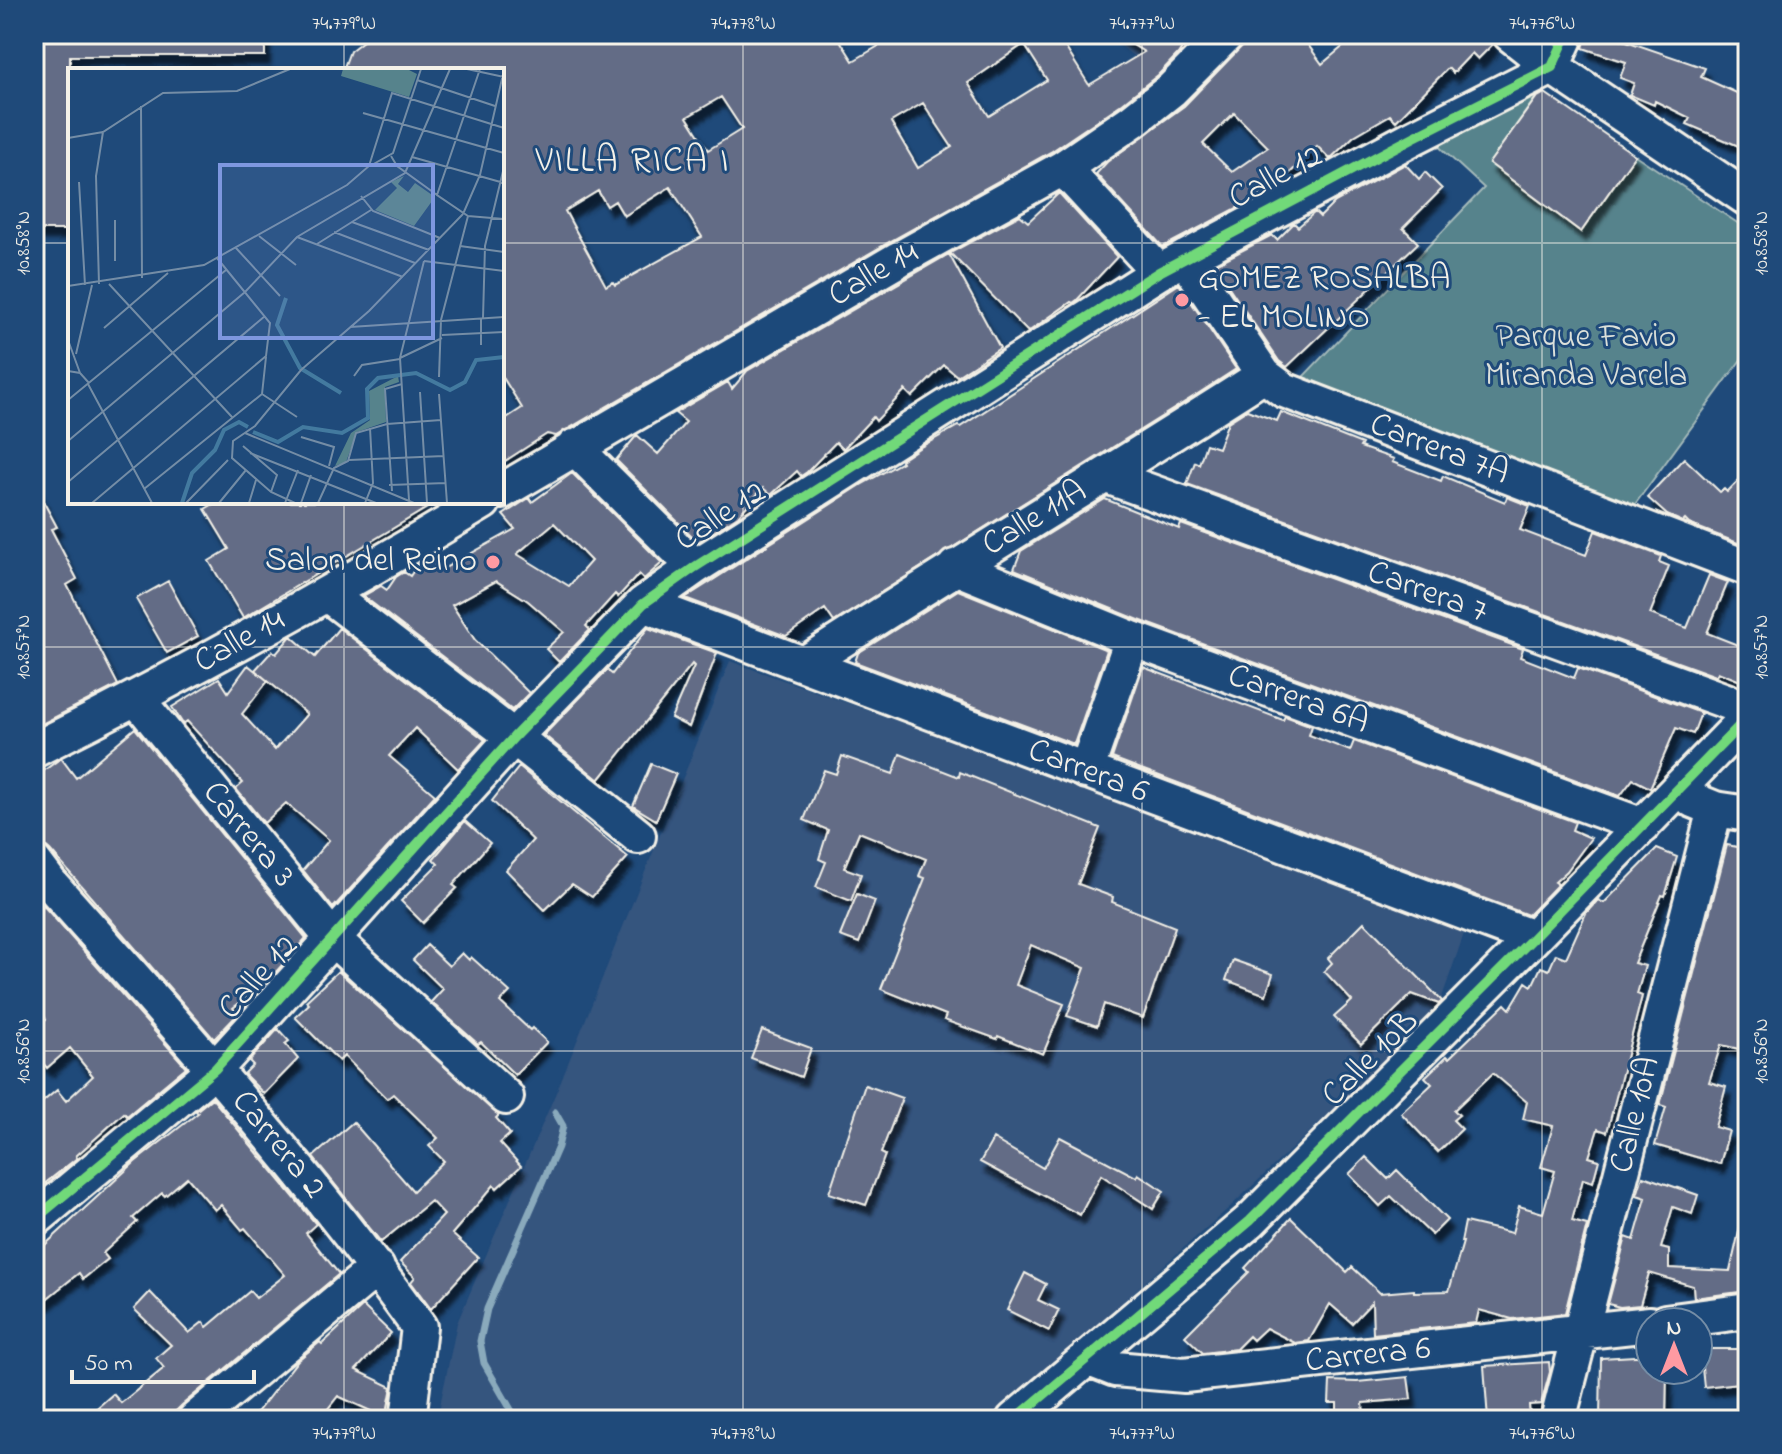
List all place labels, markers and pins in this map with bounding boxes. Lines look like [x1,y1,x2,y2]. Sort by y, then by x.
place label: GOMEZ ROSALBA - EL MOLINO [1198,255,1450,344]
marker: GOMEZ ROSALBA - EL MOLINO [1173,291,1191,309]
place label: Salon del Reino [265,537,477,587]
marker: Salon del Reino [484,553,502,571]

